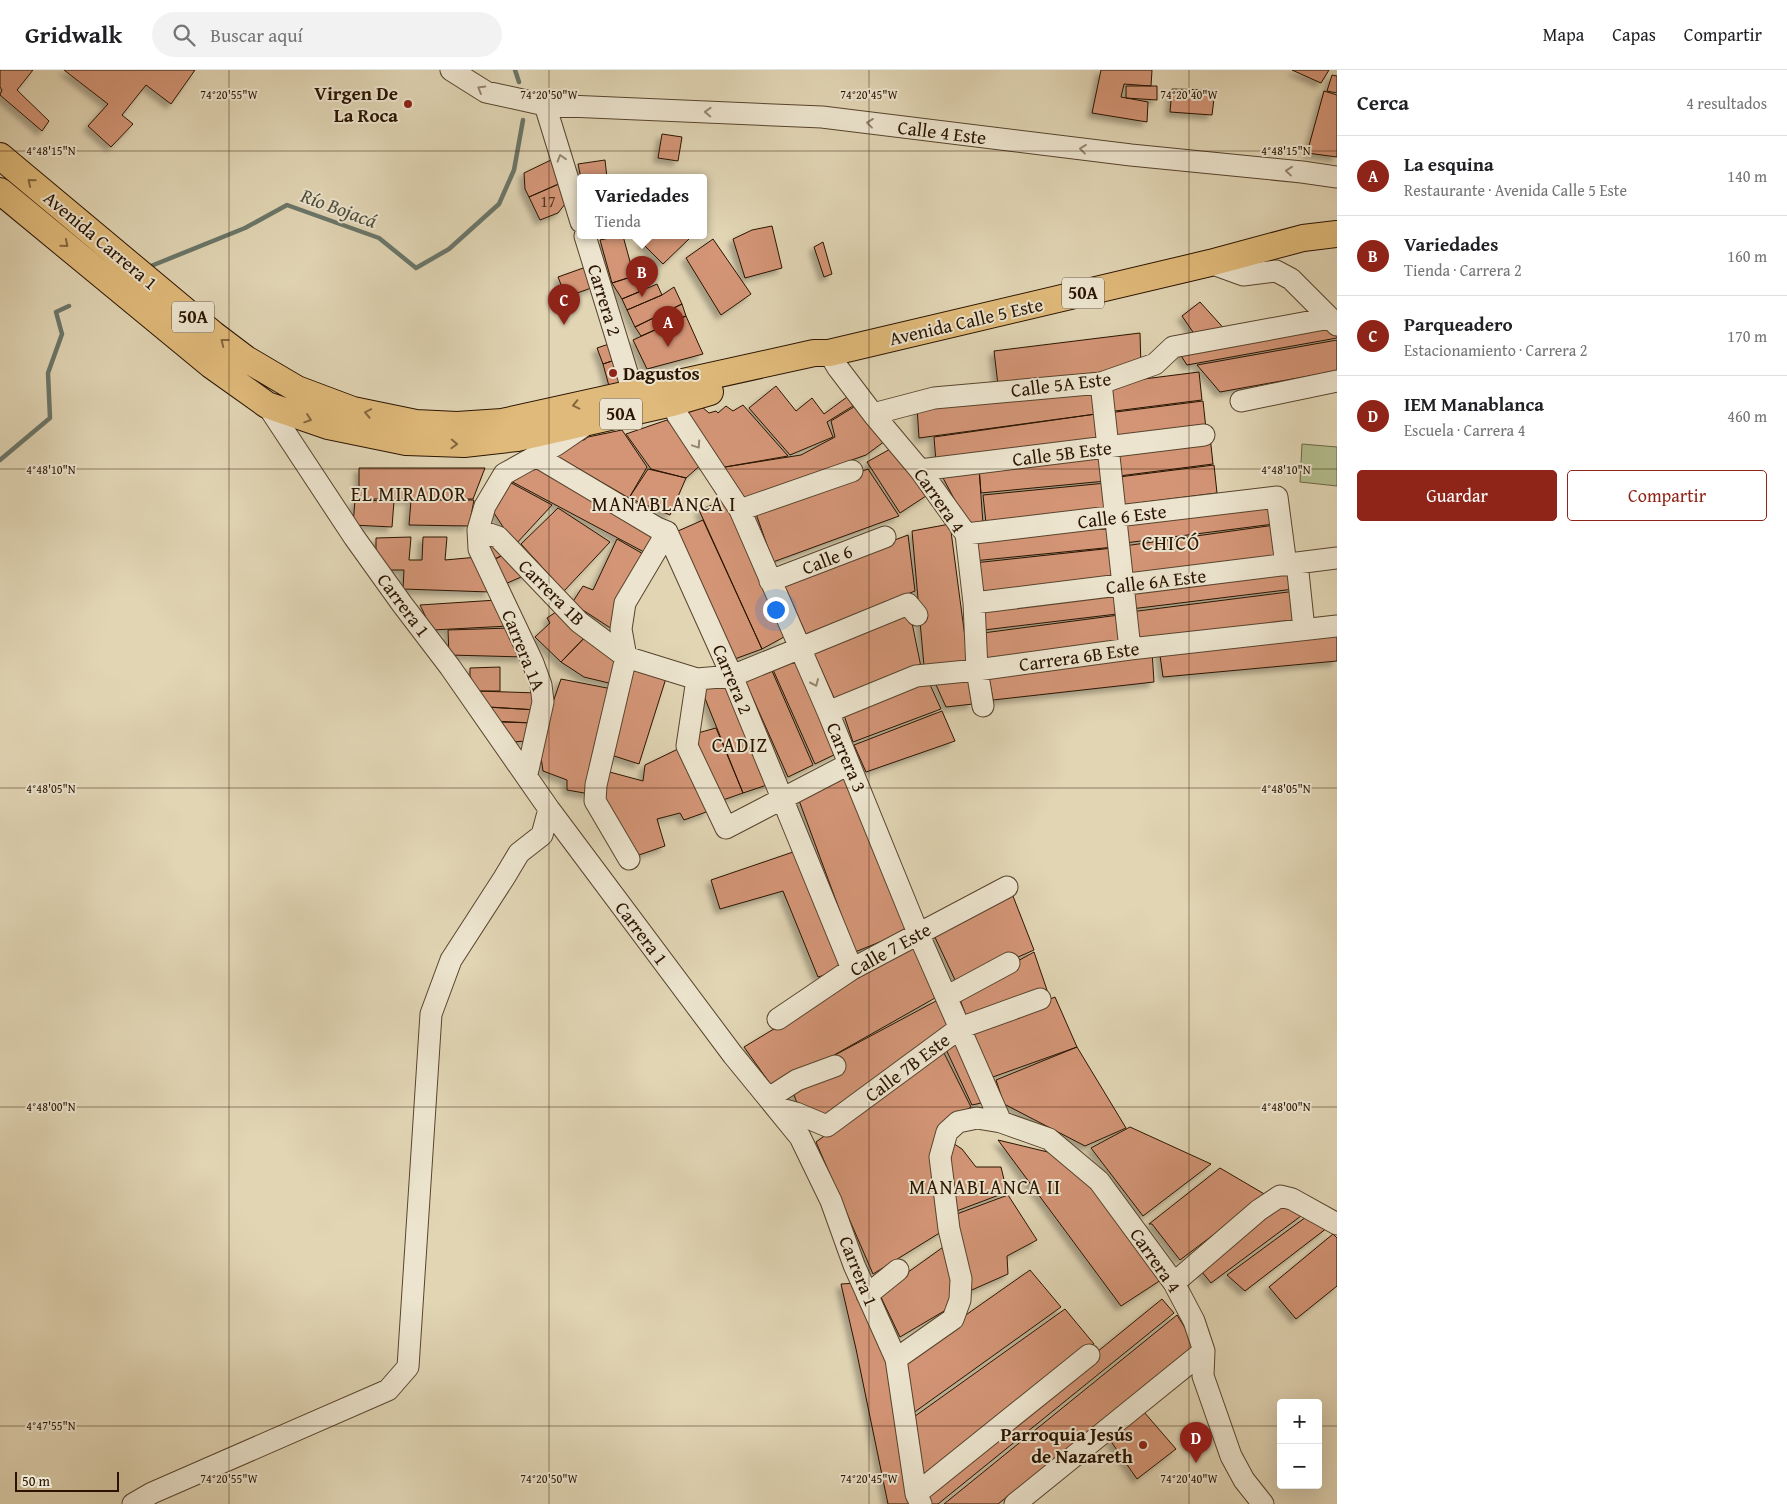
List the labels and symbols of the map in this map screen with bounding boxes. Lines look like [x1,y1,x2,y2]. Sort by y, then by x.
place label: Virgen De La Roca [314,79,398,129]
one-way arrow [478,85,487,95]
text: 74°20'55"W [200,86,259,103]
text: 74°20'50"W [520,86,579,103]
text: 74°20'45"W [840,86,899,103]
text: 74°20'40"W [1160,86,1219,103]
marker: Virgen De La Roca [402,98,414,110]
one-way arrow [703,107,711,117]
street label: Calle 4 Este [896,113,988,151]
one-way arrow [865,118,874,128]
text: 4°48'15"N [26,142,76,159]
text: 4°48'15"N [1261,142,1311,159]
one-way arrow [1079,144,1087,155]
one-way arrow [557,155,567,163]
one-way arrow [1284,166,1292,177]
one-way arrow [28,179,37,188]
water label: Río Bojacá [296,180,382,235]
street label: Avenida Carrera 1 [38,184,164,296]
house number: 17 [540,189,556,213]
one-way arrow [59,239,68,248]
pin: B [626,256,658,297]
street label: Carrera 2 [581,261,629,339]
road number: 50A [1062,278,1104,308]
pin: C [548,284,580,325]
street label: Avenida Calle 5 Este [886,290,1046,352]
road number: 50A [172,302,214,332]
pin: A [652,306,684,347]
one-way arrow [220,339,230,348]
place label: Dagustos [623,359,700,387]
street label: Calle 5A Este [1009,364,1113,404]
marker: Dagustos [607,367,619,379]
road number: 50A [600,398,642,429]
one-way arrow [572,399,580,410]
one-way arrow [364,409,372,419]
one-way arrow [304,414,312,424]
street label: Calle 5B Este [1011,433,1113,473]
one-way arrow [450,439,458,449]
one-way arrow [691,439,700,448]
text: 4°48'10"N [26,461,76,478]
text: 4°48'10"N [1261,461,1311,478]
street label: Carrera 4 [907,462,973,538]
district label: EL MIRADOR [351,479,467,508]
district label: MANABLANCA I [592,489,737,518]
street label: Calle 6 Este [1076,497,1168,535]
district label: CHICÓ [1142,528,1200,557]
street label: Calle 6 [798,537,856,581]
street label: Carrera 1B [512,552,592,632]
street label: Calle 6A Este [1104,561,1208,601]
street label: Carrera 1 [371,567,437,643]
your location [763,597,789,623]
street label: Carrera 1A [495,605,553,695]
street label: Carrera 6B Este [1017,634,1141,678]
street label: Carrera 2 [706,640,760,718]
one-way arrow [809,678,820,687]
street label: Carrera 3 [820,718,874,796]
district label: CADIZ [712,730,768,759]
text: 4°48'05"N [26,780,76,797]
text: 4°48'05"N [1261,780,1311,797]
street label: Carrera 1 [609,895,675,971]
street label: Calle 7 Este [844,915,936,983]
street label: Calle 7B Este [859,1026,955,1108]
text: 4°48'00"N [26,1098,76,1115]
text: 4°48'00"N [1261,1098,1311,1115]
district label: MANABLANCA II [909,1172,1061,1201]
street label: Carrera 4 [1123,1222,1189,1298]
street label: Carrera 1 [832,1232,886,1310]
text: 4°47'55"N [26,1417,76,1434]
place label: Parroquia Jesús de Nazareth [1000,1420,1134,1470]
pin: D [1180,1422,1212,1463]
marker: Parroquia Jesús de Nazareth [1137,1439,1149,1451]
scale bar [15,1469,119,1492]
text: 74°20'55"W [200,1470,259,1487]
text: 74°20'50"W [520,1470,579,1487]
text: 74°20'45"W [840,1470,899,1487]
text: 74°20'40"W [1160,1470,1219,1487]

